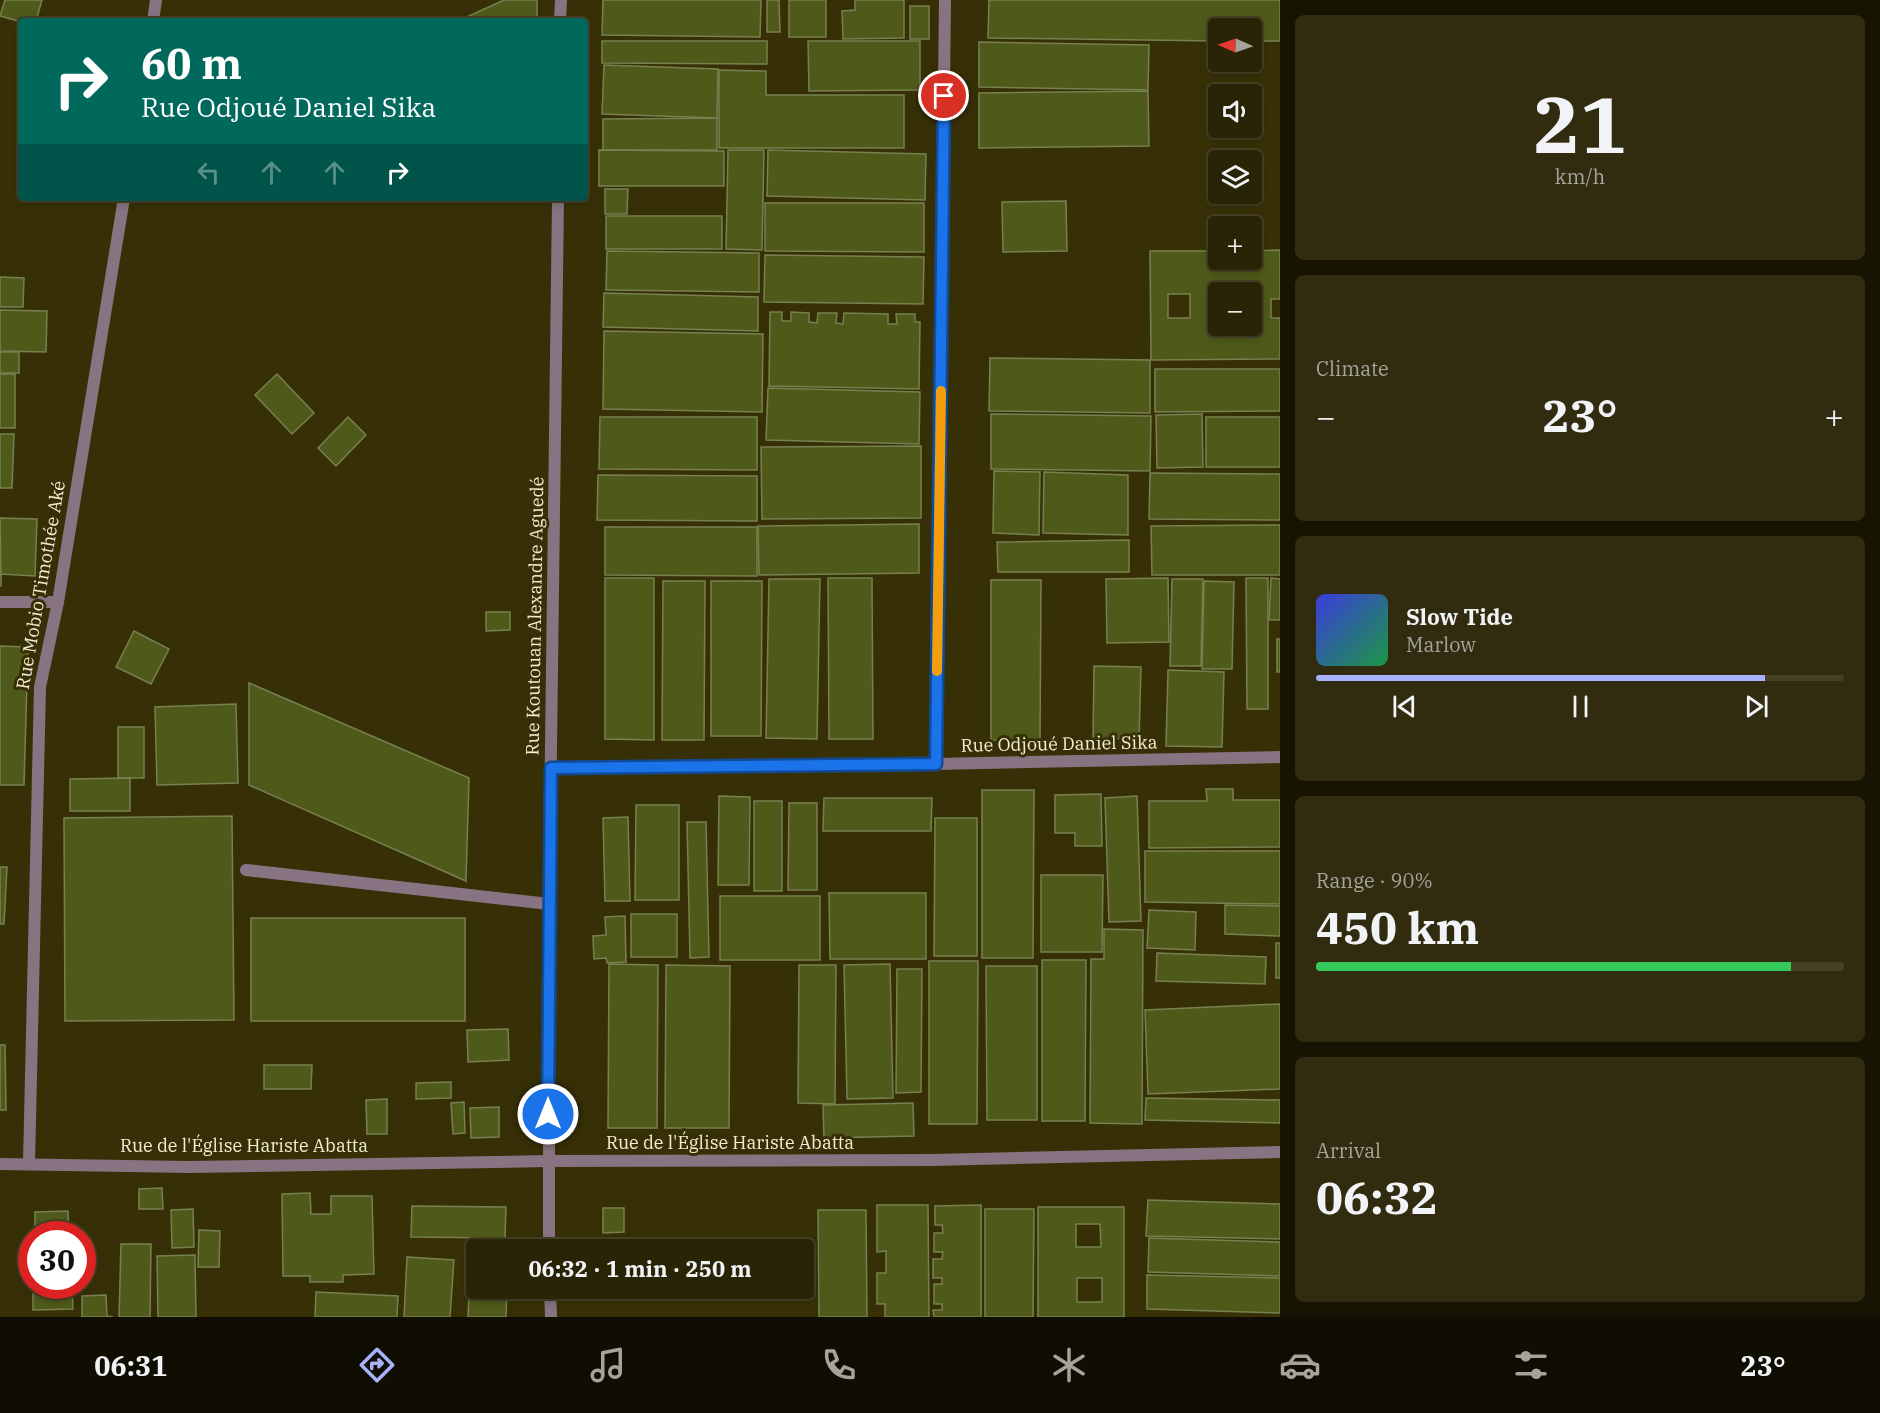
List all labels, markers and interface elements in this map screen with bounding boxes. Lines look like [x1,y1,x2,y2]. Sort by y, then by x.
north arrow [1208,18,1262,72]
map controls [1208,18,1262,336]
text: 60 m [141,36,242,91]
icon: right [42,42,120,120]
pin [918,70,969,121]
text: 21 [1533,73,1627,174]
icon: arrive [927,79,960,112]
button: sound [1208,84,1262,138]
text: Rue Odjoué Daniel Sika [141,89,436,124]
button: layers [1208,150,1262,204]
icon: left [192,156,225,189]
icon: ahead [255,156,288,189]
icon: ahead [318,156,351,189]
icon: right [381,156,414,189]
text: km/h [1555,163,1605,190]
button: + [1208,216,1262,270]
button: − [1208,282,1262,336]
text: Climate [1316,355,1389,382]
text: 23° [1542,386,1618,444]
text: − [1316,395,1336,438]
text: + [1824,395,1844,438]
street label: Rue Koutouan Alexandre Aguedé [521,477,548,755]
street label: Rue Mobio Timothée Aké [11,479,70,691]
text: Slow Tide [1406,602,1513,631]
text: Marlow [1406,631,1476,658]
icon: previous [1388,690,1421,723]
icon: pause [1564,690,1597,723]
icon: next [1740,690,1773,723]
street label: Rue Odjoué Daniel Sika [960,730,1158,757]
text: Range · 90% [1316,867,1433,894]
text: 450 km [1316,898,1479,956]
position arrow [516,1082,580,1146]
street label: Rue de l'Église Hariste Abatta [606,1131,854,1154]
street label: Rue de l'Église Hariste Abatta [120,1134,368,1157]
text: Arrival [1316,1137,1381,1164]
text: 06:32 [1316,1168,1438,1226]
speed limit sign: 30 [18,1221,96,1299]
text: 06:32 · 1 min · 250 m [528,1254,752,1283]
icon: directions [356,1344,398,1386]
icon: music [587,1344,629,1386]
icon: phone [818,1344,860,1386]
icon: climate [1048,1344,1090,1386]
icon: car [1279,1344,1321,1386]
icon: filters [1510,1344,1552,1386]
text: 06:31 [94,1348,167,1383]
text: 23° [1740,1348,1786,1383]

